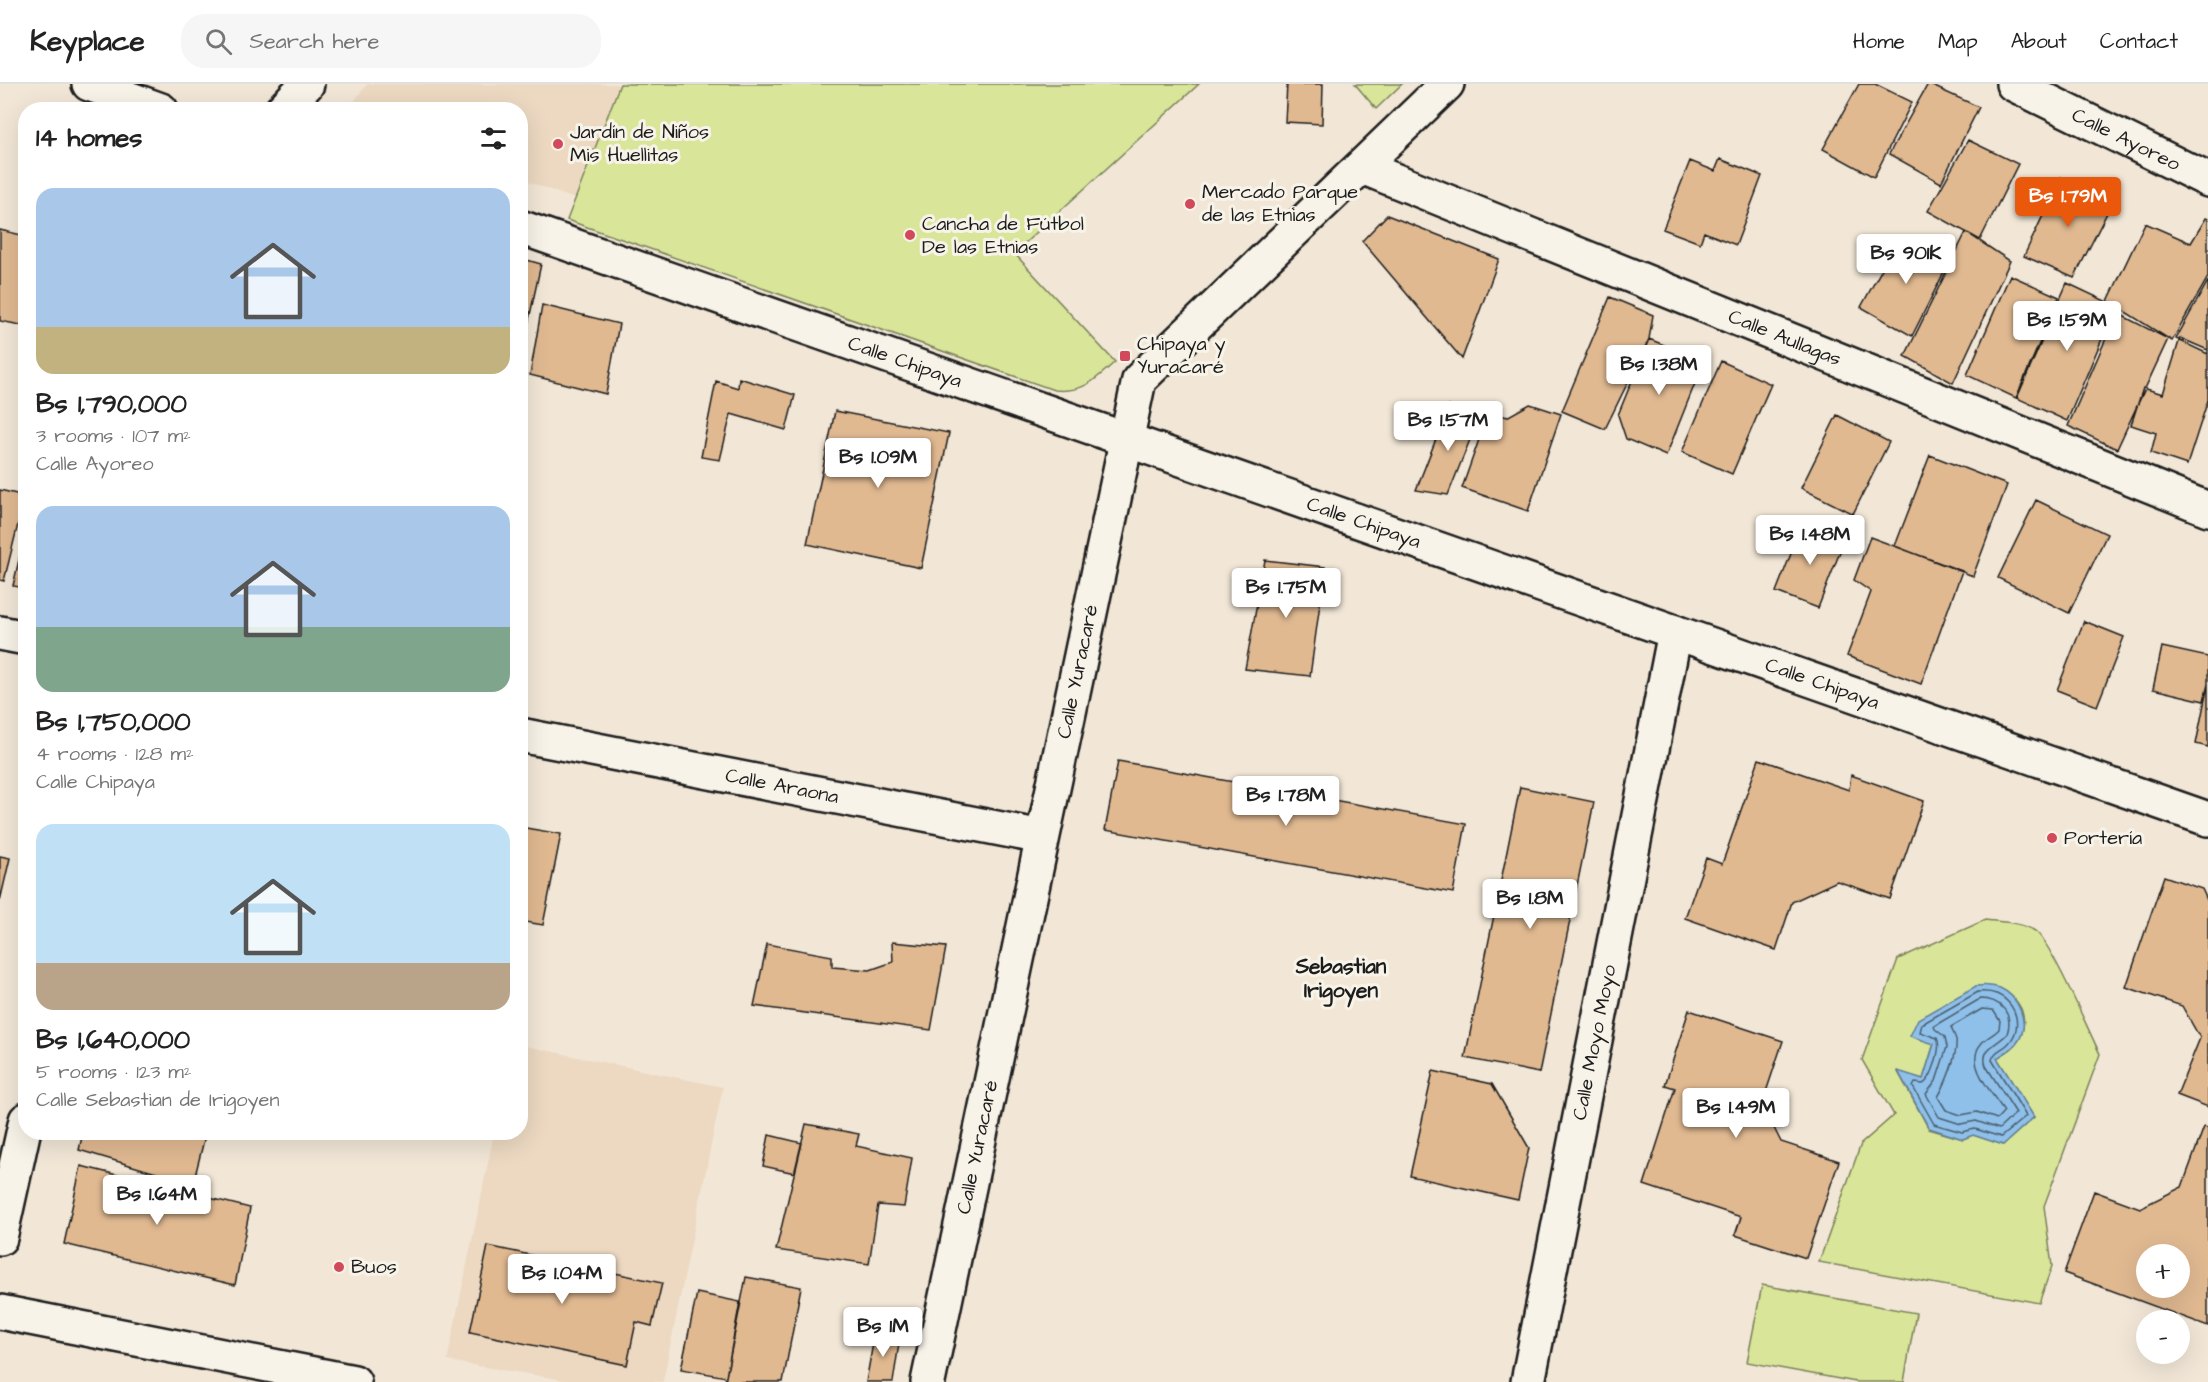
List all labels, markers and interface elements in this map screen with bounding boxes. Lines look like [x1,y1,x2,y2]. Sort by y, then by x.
search box [181,14,601,68]
text: Keyplace [30,22,145,61]
icon: search [202,25,235,58]
text: Search here [250,26,379,57]
text: Home [1853,27,1905,56]
text: Map [1938,27,1978,56]
text: About [2011,27,2067,56]
text: Contact [2100,27,2178,56]
street label: Calle Ayoreo [2067,101,2185,178]
place label: Jardín de Niños Mis Huellitas [570,118,709,169]
text: 14 homes [36,120,142,156]
icon: filters [477,122,510,155]
marker: Jardín de Niños Mis Huellitas [551,137,565,151]
pin: Bs 1.79M [2006,177,2130,228]
place label: Mercado Parque de las Etnias [1202,178,1358,229]
text: Bs 1.79M [2029,182,2107,210]
marker: Mercado Parque de las Etnias [1183,197,1197,211]
place label: Cancha de Fútbol De las Etnias [922,210,1084,261]
icon: home [219,227,327,335]
marker: Cancha de Fútbol De las Etnias [903,228,917,242]
pin: Bs 901K [1851,234,1961,285]
text: Bs 901K [1871,239,1941,267]
pin: Bs 1.59M [2005,301,2129,352]
street label: Calle Aullagas [1724,303,1845,373]
text: Bs 1.59M [2027,306,2107,334]
street label: Calle Chipaya [844,329,966,395]
place label: Chipaya y Yuracaré [1137,330,1226,381]
pin: Bs 1.38M [1597,345,1721,396]
marker: Chipaya y Yuracaré [1118,349,1132,363]
text: Bs 1.38M [1620,350,1698,378]
text: Bs 1,790,000 [36,386,187,422]
pin: Bs 1.57M [1386,401,1510,452]
text: Bs 1.57M [1408,406,1488,434]
text: 3 rooms · 107 m² [36,422,191,450]
pin: Bs 1.09M [816,438,940,489]
text: Bs 1.09M [839,443,917,471]
text: Calle Ayoreo [36,450,154,478]
street label: Calle Chipaya [1303,490,1424,556]
pin: Bs 1.48M [1748,515,1872,566]
text: Bs 1.48M [1770,520,1850,548]
icon: home [219,545,327,653]
pin: Bs 1.75M [1224,568,1348,619]
text: Bs 1.75M [1246,573,1326,601]
street label: Calle Yuracaré [1050,602,1105,741]
street label: Calle Chipaya [1761,651,1883,717]
text: Bs 1,750,000 [36,704,191,740]
text: 4 rooms · 128 m² [36,740,194,768]
street label: Calle Araona [723,761,841,811]
text: Calle Chipaya [36,768,155,796]
pin: Bs 1.78M [1224,776,1348,827]
text: Bs 1.78M [1246,781,1326,809]
place label: Portería [2064,824,2142,852]
marker: Portería [2045,831,2059,845]
icon: home [219,863,327,971]
pin: Bs 1.8M [1475,879,1585,930]
text: Bs 1.8M [1496,884,1564,912]
district label: Sebastian Irigoyen [1295,952,1387,1008]
street label: Calle Moyo Moyo [1566,962,1623,1122]
text: Bs 1,640,000 [36,1022,190,1058]
text: 5 rooms · 123 m² [36,1058,191,1086]
street label: Calle Yuracaré [950,1077,1005,1217]
text: Calle Sebastian de Irigoyen [36,1086,279,1114]
pin: Bs 1.49M [1674,1088,1798,1139]
text: Bs 1.49M [1696,1093,1776,1121]
pin: Bs 1.64M [95,1175,219,1226]
text: Bs 1.64M [117,1180,197,1208]
map controls [2136,1244,2190,1364]
button: + [2136,1244,2190,1298]
place label: Buos [351,1253,397,1281]
pin: Bs 1.04M [500,1254,624,1305]
text: Bs 1.04M [522,1259,602,1287]
marker: Buos [332,1260,346,1274]
pin: Bs 1M [841,1307,925,1358]
button: − [2136,1310,2190,1364]
text: Bs 1M [857,1312,909,1340]

